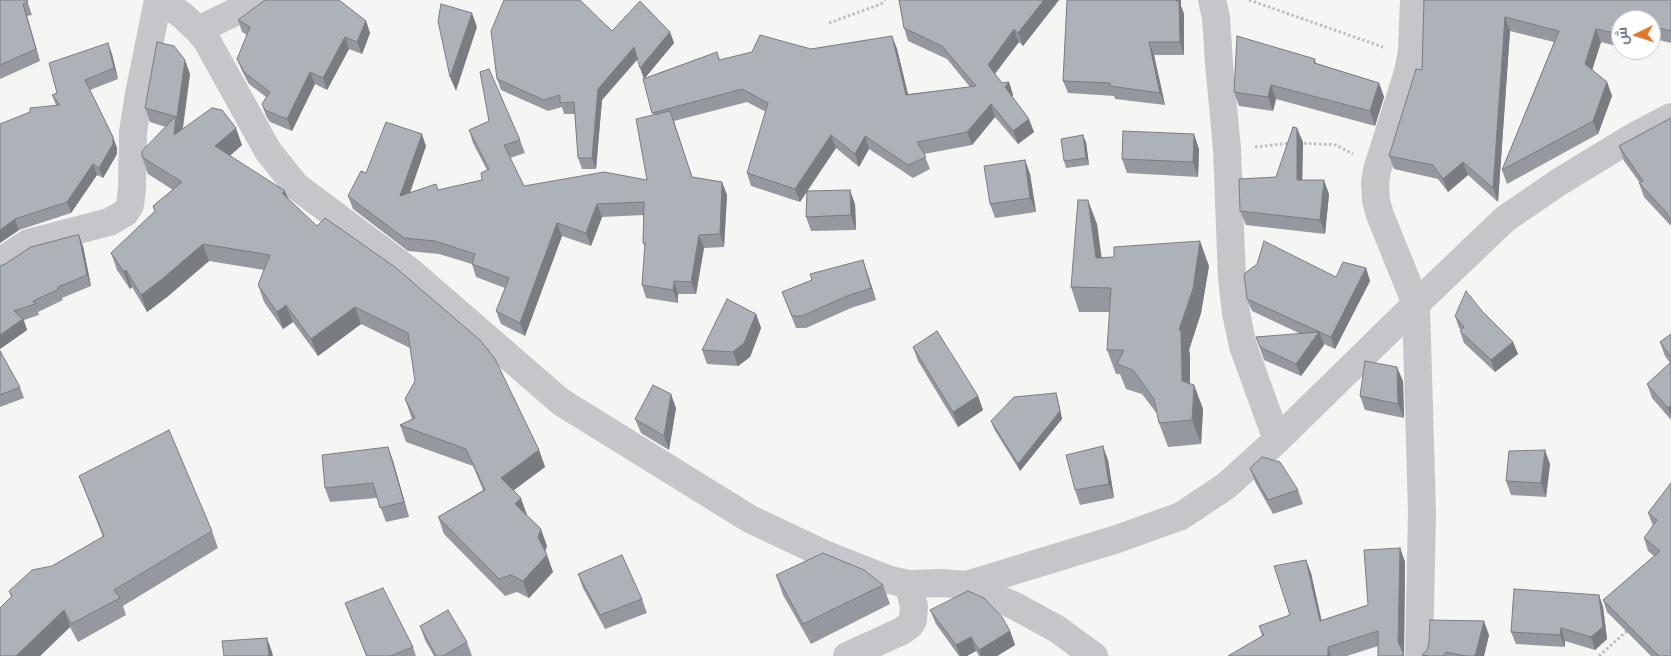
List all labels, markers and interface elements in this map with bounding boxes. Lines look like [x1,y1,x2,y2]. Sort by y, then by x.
north arrow [1611,10,1661,60]
text: ش [1612,26,1632,46]

